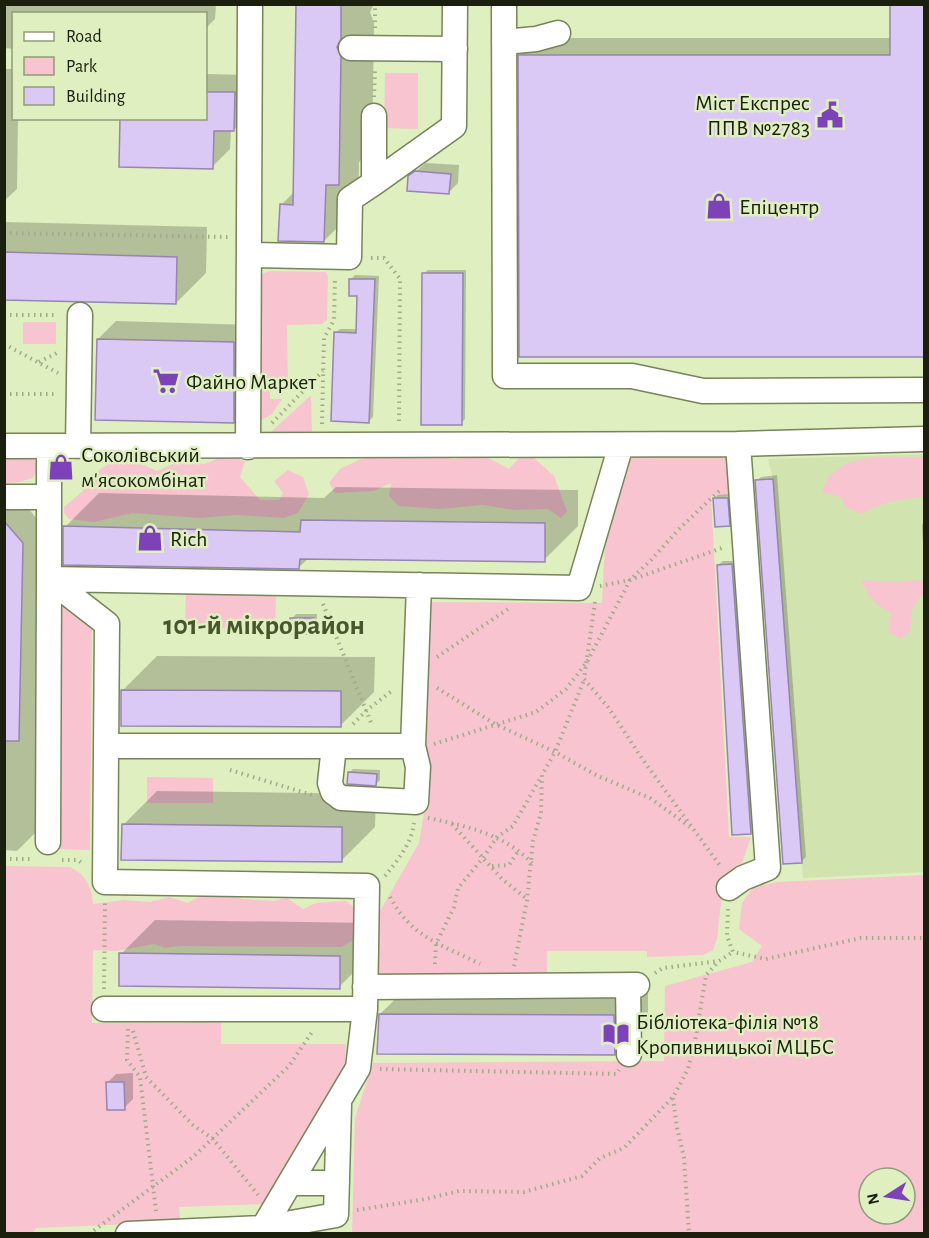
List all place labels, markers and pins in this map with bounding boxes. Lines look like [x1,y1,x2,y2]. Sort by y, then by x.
place label: Міст Експрес ППВ №2783 [695,92,810,139]
public building icon: Міст Експрес ППВ №2783 [815,100,845,130]
shop icon: Епіцентр [704,191,734,221]
place label: Епіцентр [739,196,819,218]
supermarket icon: Файно Маркет [151,366,181,396]
place label: Файно Маркет [186,371,317,393]
place label: Соколівський м'ясокомбінат [81,444,207,491]
shop icon: Соколівський м'ясокомбінат [46,452,76,482]
shop icon: Rich [135,523,165,553]
place label: Rich [170,528,207,550]
place label: Бібліотека-філія №18 Кропивницької МЦБС [636,1011,834,1058]
library icon: Бібліотека-філія №18 Кропивницької МЦБС [601,1019,631,1049]

